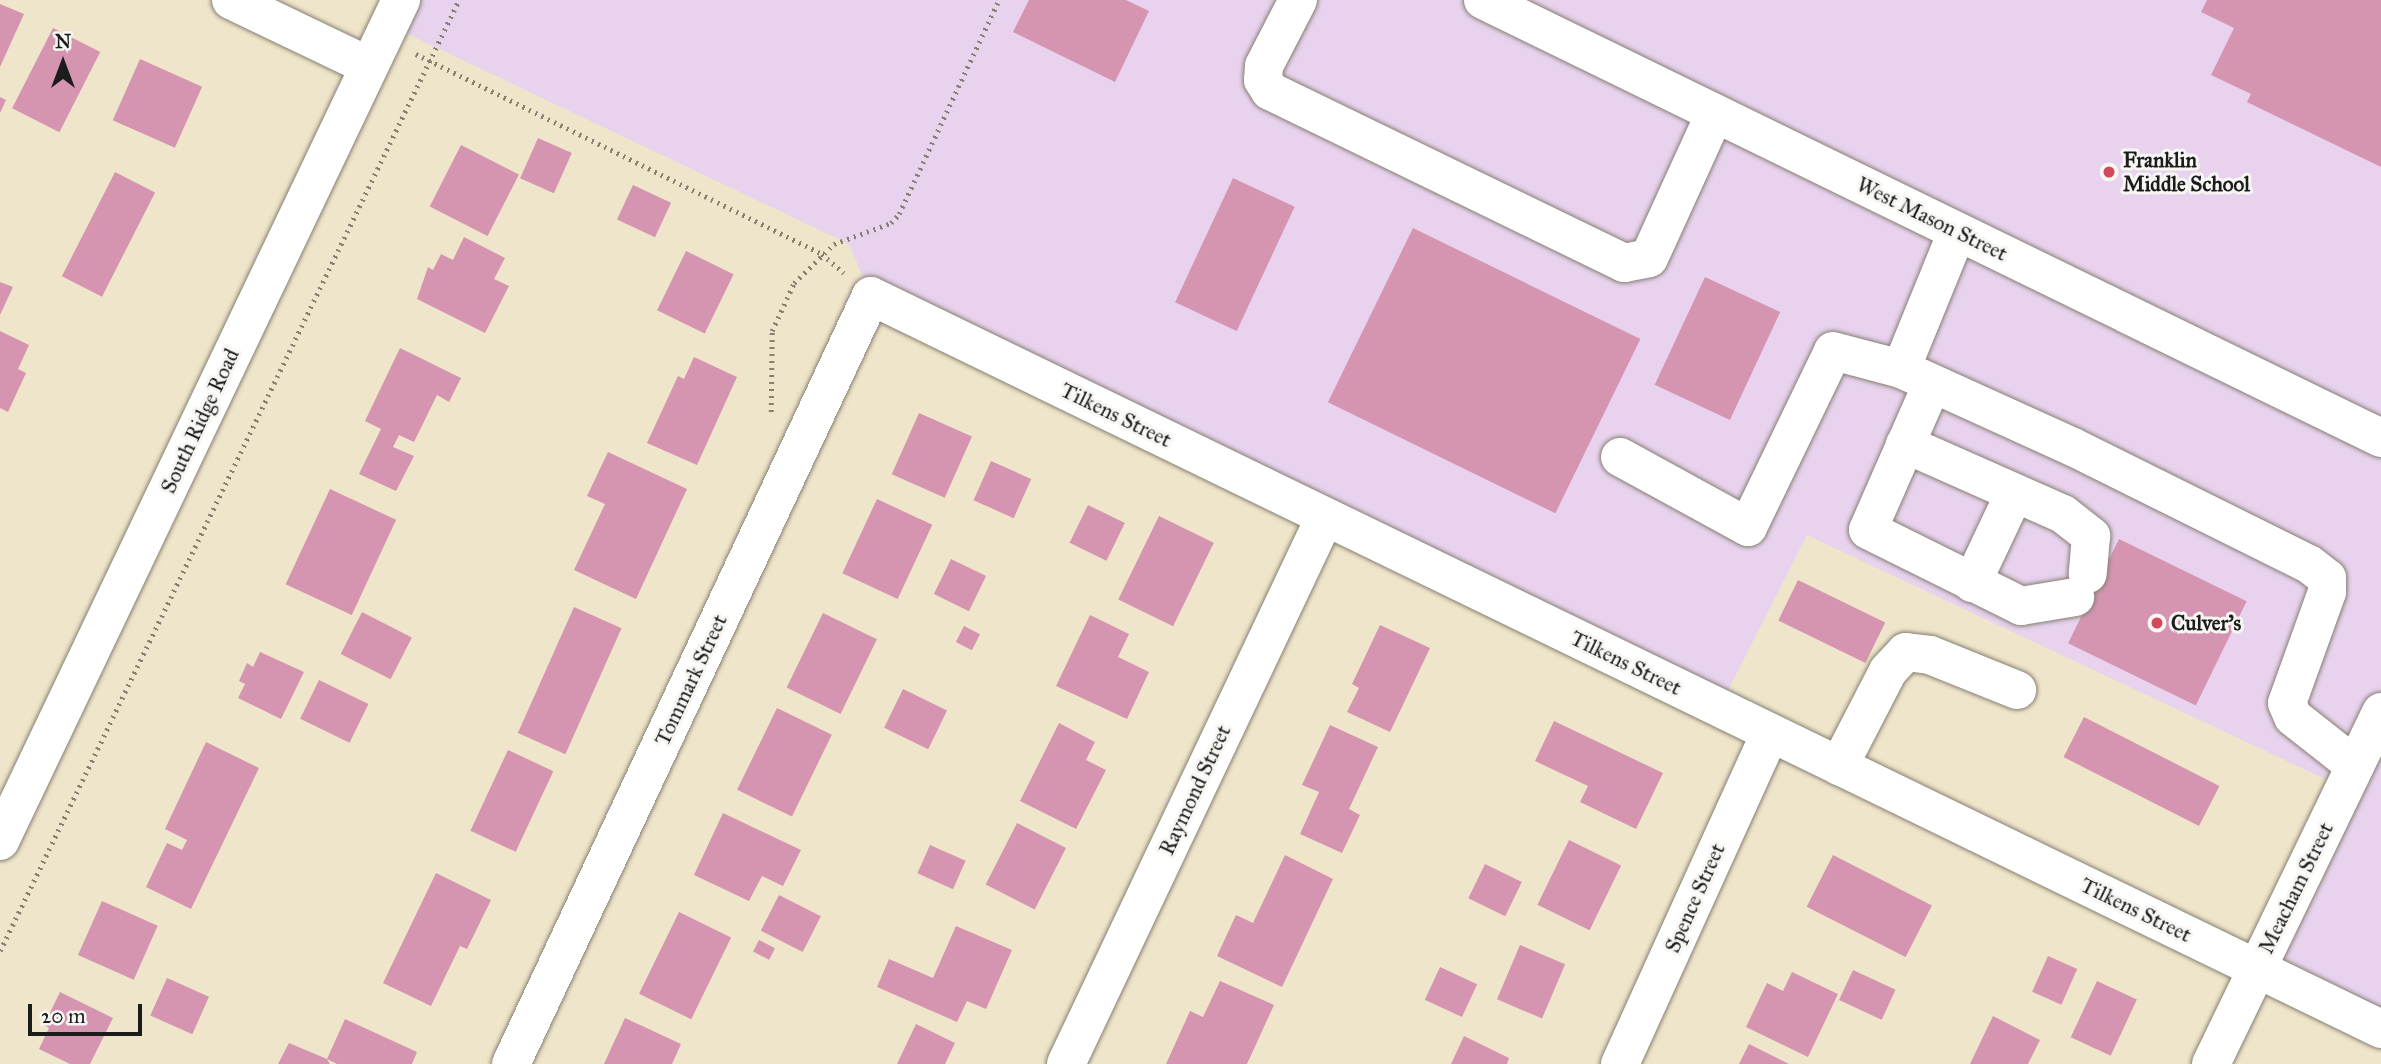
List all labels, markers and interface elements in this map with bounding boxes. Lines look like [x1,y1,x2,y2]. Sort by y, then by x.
north arrow [28,28,98,98]
text: N [55,30,71,53]
place label: Franklin Middle School [2123,147,2250,197]
marker: Franklin Middle School [2101,164,2117,180]
street label: West Mason Street [1853,172,2011,266]
street label: South Ridge Road [156,345,244,497]
street label: Tilkens Street [1057,377,1175,453]
street label: Tommark Street [650,610,732,750]
place label: Culver's [2171,610,2241,636]
marker: Culver's [2149,615,2165,631]
street label: Tilkens Street [1567,625,1685,701]
street label: Raymond Street [1154,721,1236,859]
street label: Meacham Street [2253,818,2339,958]
street label: Spence Street [1660,839,1730,957]
street label: Tilkens Street [2077,872,2195,948]
scale bar [32,990,145,1034]
text: 20 m [41,1003,86,1029]

